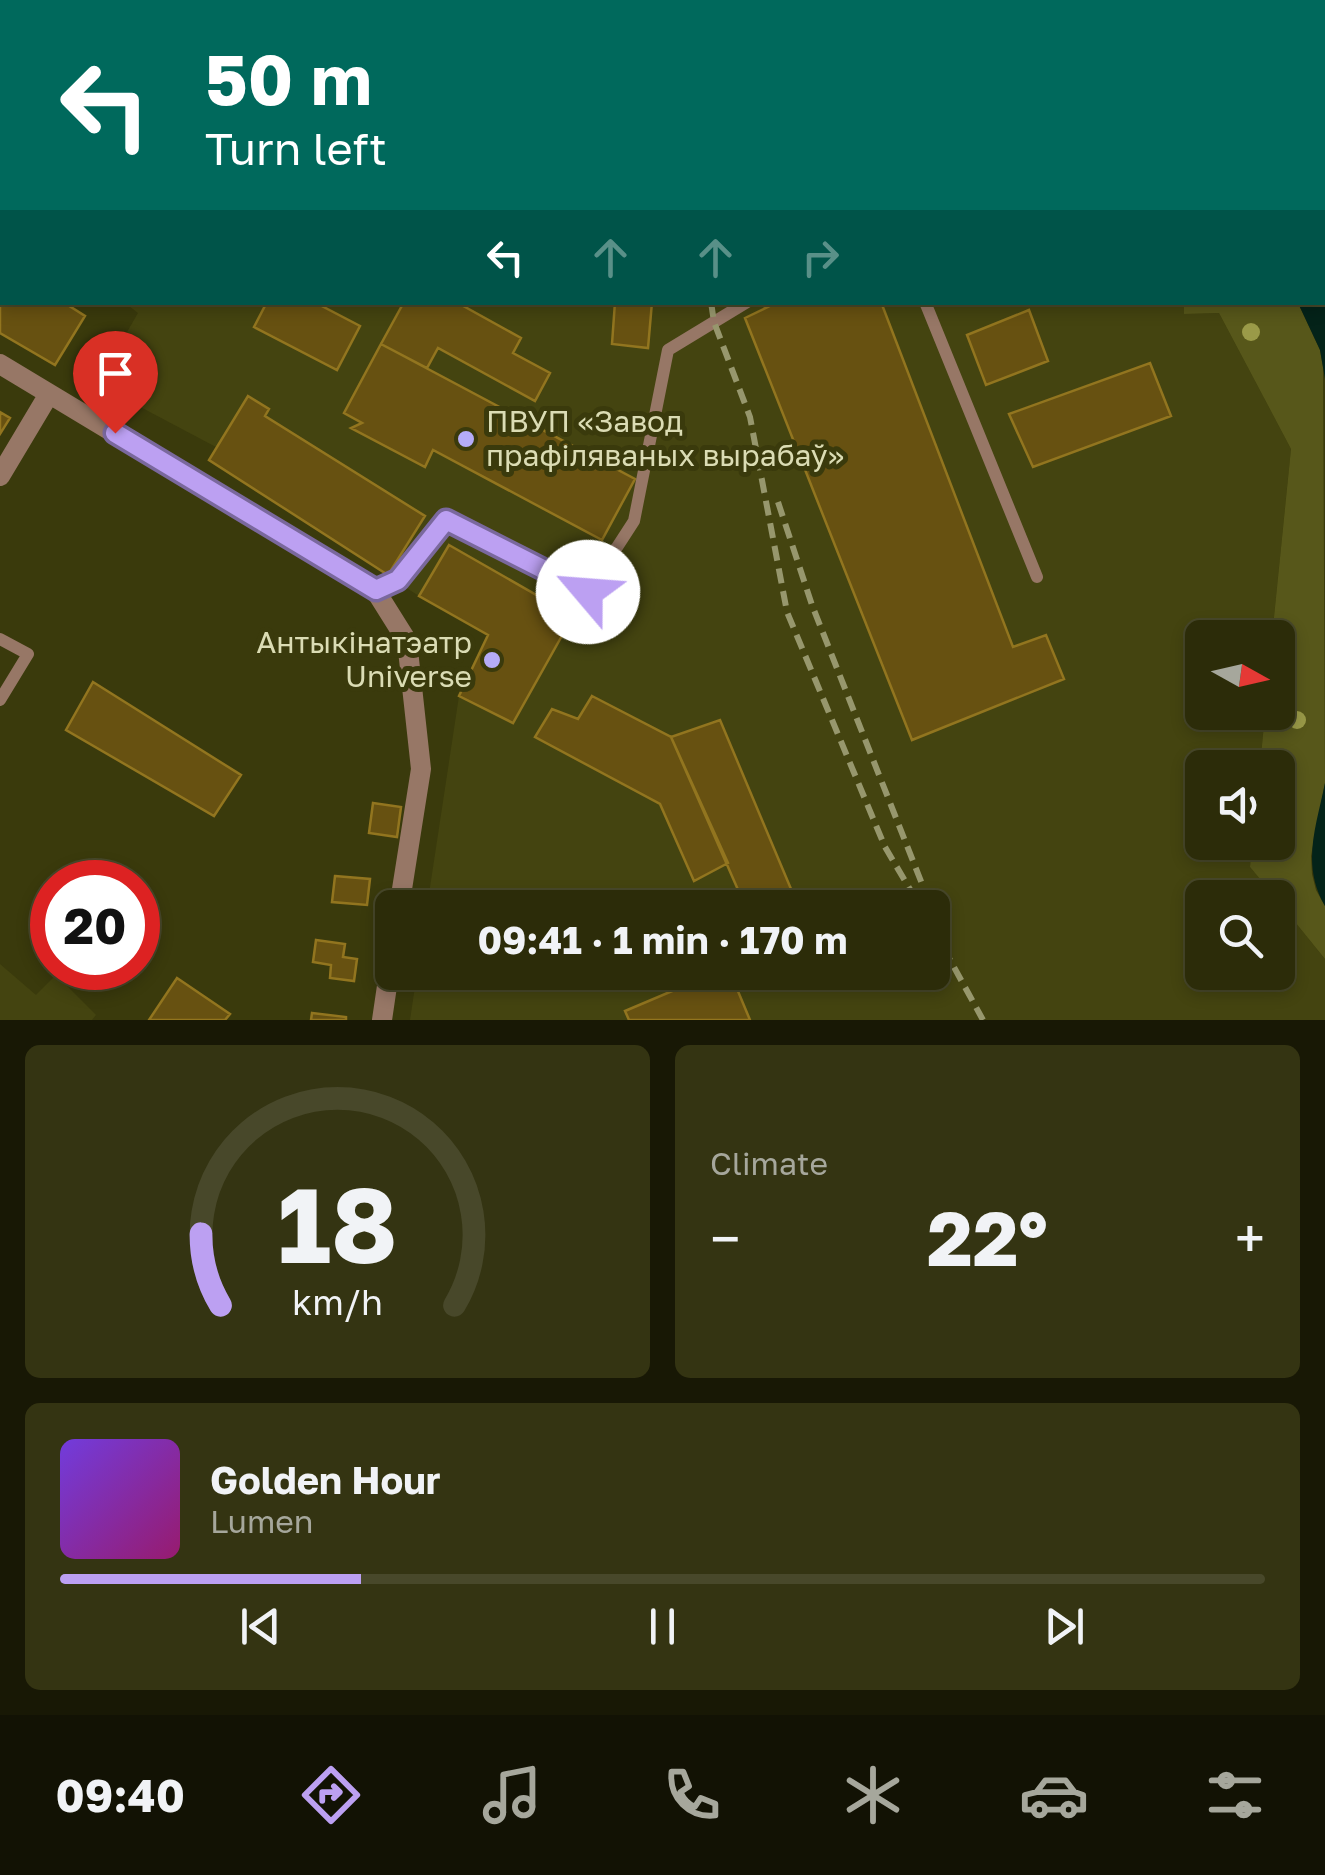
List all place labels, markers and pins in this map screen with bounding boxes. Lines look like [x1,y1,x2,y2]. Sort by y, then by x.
pin [73,331,158,434]
place label: ПВУП «Завод прафіляваных вырабаў» [486,403,844,473]
marker: ПВУП «Завод прафіляваных вырабаў» [455,428,477,450]
place label: Антыкінатэатр Universe [256,624,472,694]
marker: Антыкінатэатр Universe [481,649,503,671]

